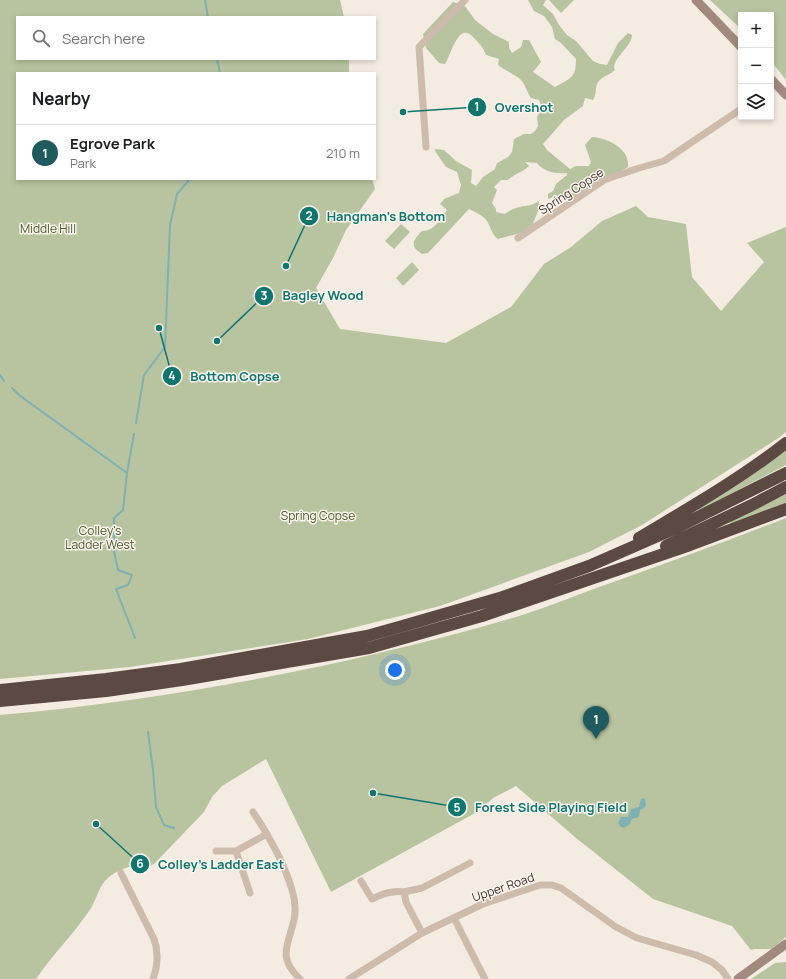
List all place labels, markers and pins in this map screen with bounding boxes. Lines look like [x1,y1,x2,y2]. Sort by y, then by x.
callout: Overshot [467,94,562,119]
callout: Hangman's Bottom [299,204,453,229]
callout: Bagley Wood [254,283,371,308]
callout: Bottom Copse [162,364,288,389]
pin: 1 [583,706,609,739]
callout: Forest Side Playing Field [447,795,635,820]
callout: Colley's Ladder East [130,852,292,877]

